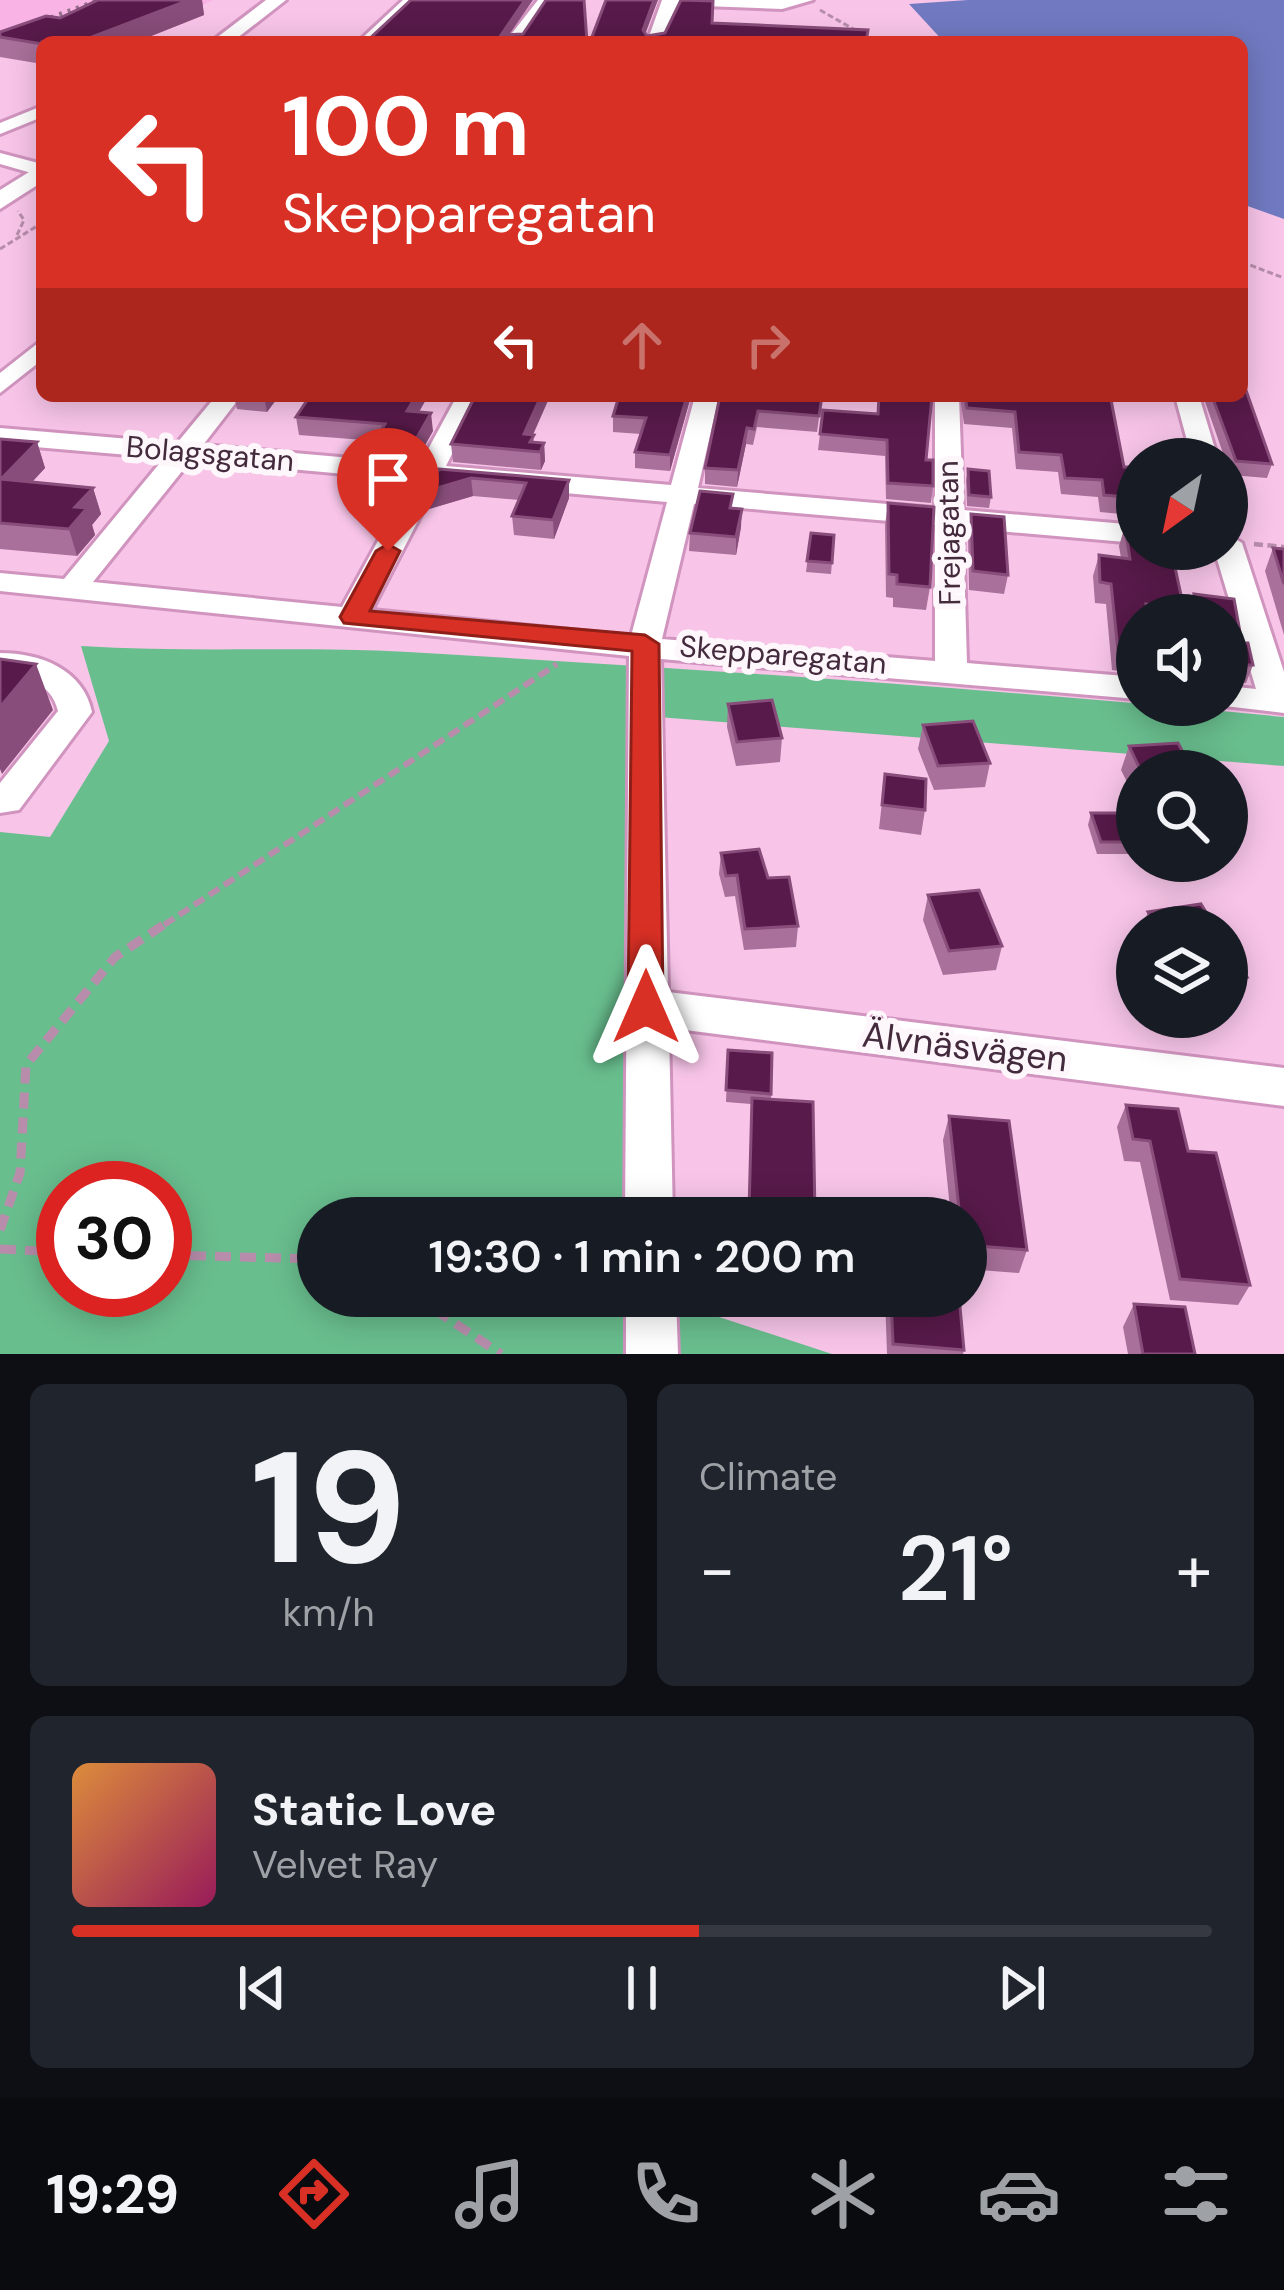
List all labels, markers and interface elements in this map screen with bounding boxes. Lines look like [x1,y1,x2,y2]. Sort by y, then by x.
text: 100 m [282,72,530,181]
icon: left [84,84,240,240]
text: Skepparegatan [282,178,656,249]
icon: left [483,312,549,378]
icon: ahead [609,312,675,378]
icon: right [735,312,801,378]
street label: Bolagsgatan [124,427,296,480]
pin [337,428,439,551]
north arrow [1116,438,1248,570]
map controls [1116,438,1248,1038]
icon: arrive [355,446,421,512]
street label: Frejagatan [928,460,969,606]
button: sound [1116,594,1248,726]
street label: Skepparegatan [678,626,888,683]
button: search [1116,750,1248,882]
button: layers [1116,906,1248,1038]
position arrow [583,944,709,1070]
street label: Älvnäsvägen [860,1011,1070,1082]
speed limit sign: 30 [36,1161,192,1317]
text: 19:30 · 1 min · 200 m [429,1227,855,1286]
text: 19 [251,1407,406,1610]
text: Climate [699,1451,837,1502]
text: 21° [898,1511,1013,1628]
text: − [699,1527,735,1612]
text: + [1176,1527,1212,1612]
text: km/h [282,1587,375,1638]
text: Static Love [252,1780,496,1839]
text: Velvet Ray [252,1839,438,1890]
icon: previous [229,1955,295,2021]
icon: pause [609,1955,675,2021]
icon: next [989,1955,1055,2021]
icon: directions [272,2152,356,2236]
icon: music [448,2152,532,2236]
icon: phone [624,2152,708,2236]
icon: climate [801,2152,885,2236]
icon: car [977,2152,1061,2236]
icon: filters [1154,2152,1238,2236]
text: 19:29 [46,2159,179,2230]

